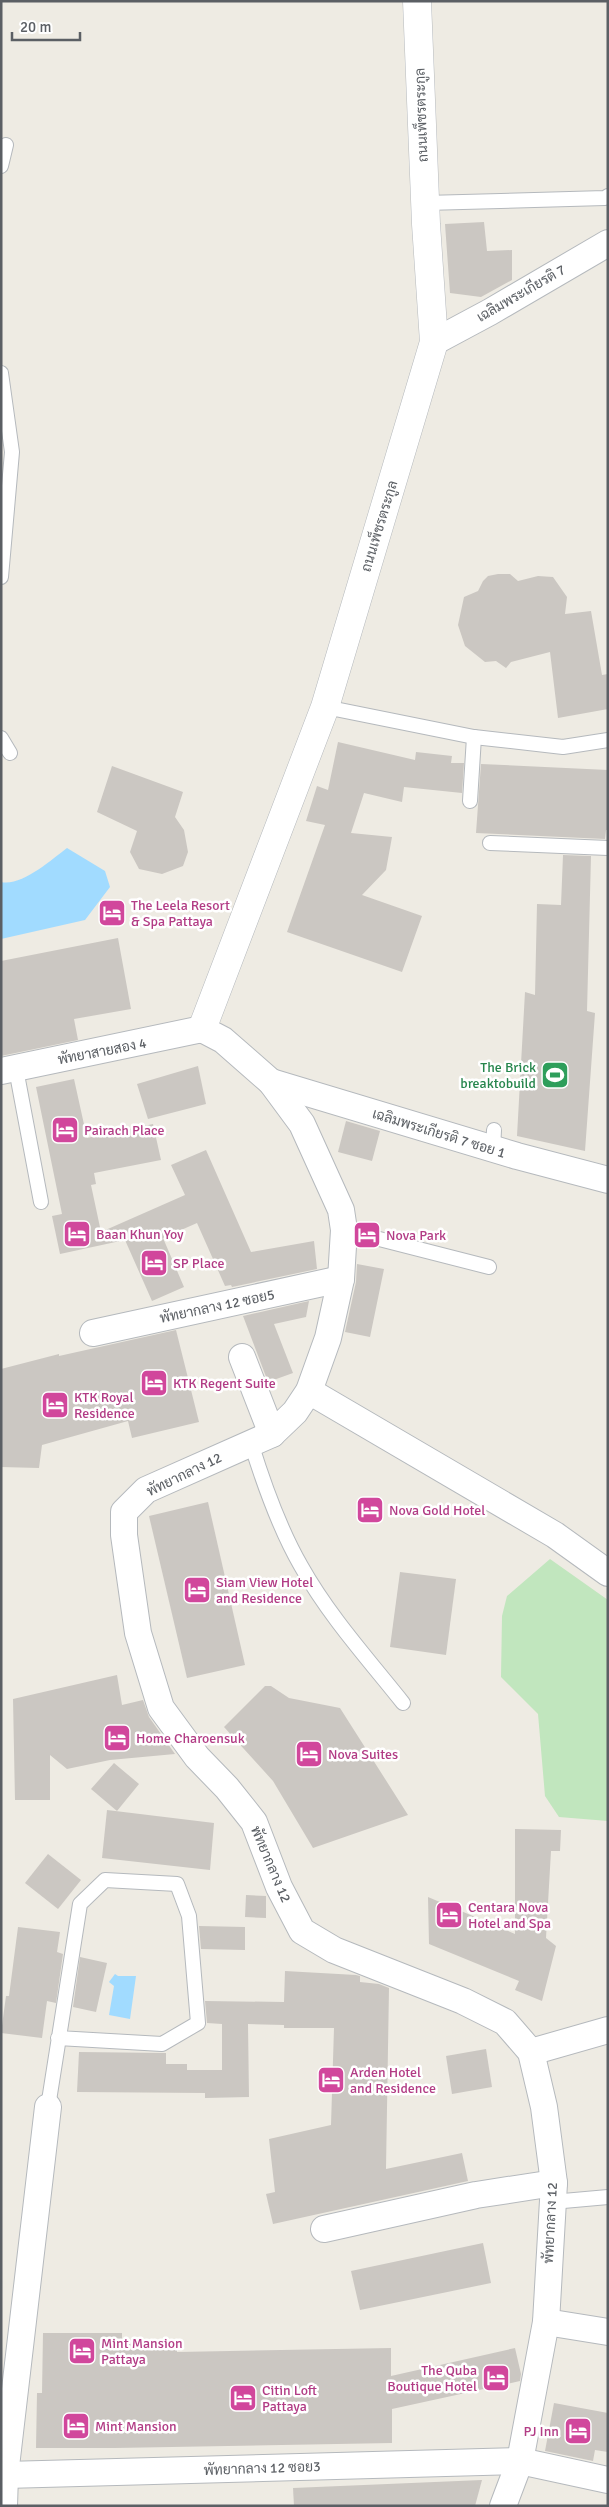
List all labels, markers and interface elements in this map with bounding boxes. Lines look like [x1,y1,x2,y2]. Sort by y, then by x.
scale bar [12,10,80,42]
text: 20 m [20,18,51,36]
street label: ถนนเพ็ชรตระกูล [410,67,433,163]
street label: เฉลิมพระเกียรติ 7 [473,260,569,326]
street label: ถนนเพ็ชรตระกูล [357,478,402,574]
place label: The Leela Resort & Spa Pattaya [131,897,230,930]
hotel icon: The Leela Resort & Spa Pattaya [97,898,127,928]
street label: พัทยาสายสอง 4 [56,1034,148,1068]
place label: The Brick breaktobuild [460,1059,536,1092]
sports icon: The Brick breaktobuild [540,1060,570,1090]
street label: เฉลิมพระเกียรติ 7 ซอย 1 [370,1104,508,1162]
hotel icon: Pairach Place [50,1115,80,1145]
place label: Pairach Place [84,1122,165,1139]
hotel icon: Baan Khun Yoy [62,1219,92,1249]
hotel icon: Nova Park [352,1220,382,1250]
place label: Baan Khun Yoy [96,1226,184,1243]
place label: Nova Park [386,1227,446,1244]
hotel icon: SP Place [139,1248,169,1278]
place label: SP Place [173,1255,224,1272]
street label: พัทยากลาง 12 ซอย5 [158,1286,276,1327]
hotel icon: KTK Regent Suite [139,1368,169,1398]
place label: KTK Regent Suite [173,1375,276,1392]
place label: KTK Royal Residence [74,1389,135,1422]
hotel icon: KTK Royal Residence [40,1390,70,1420]
street label: พัทยากลาง 12 [144,1449,225,1500]
hotel icon: Nova Gold Hotel [355,1495,385,1525]
place label: Nova Gold Hotel [389,1502,485,1519]
place label: Siam View Hotel and Residence [216,1574,313,1607]
hotel icon: Siam View Hotel and Residence [182,1575,212,1605]
hotel icon: Home Charoensuk [102,1723,132,1753]
place label: Home Charoensuk [136,1730,245,1747]
hotel icon: Nova Suites [294,1739,324,1769]
place label: Nova Suites [328,1746,398,1763]
street label: พัทยากลาง 12 [247,1823,294,1905]
place label: Centara Nova Hotel and Spa [468,1899,551,1932]
hotel icon: Centara Nova Hotel and Spa [434,1900,464,1930]
place label: Arden Hotel and Residence [350,2064,436,2097]
hotel icon: Arden Hotel and Residence [316,2065,346,2095]
street label: พัทยากลาง 12 [540,2182,561,2264]
place label: Mint Mansion Pattaya [101,2335,183,2368]
hotel icon: Mint Mansion Pattaya [67,2336,97,2366]
place label: The Quba Boutique Hotel [387,2362,477,2395]
hotel icon: The Quba Boutique Hotel [481,2363,511,2393]
place label: Citin Loft Pattaya [262,2382,317,2415]
hotel icon: Citin Loft Pattaya [228,2383,258,2413]
hotel icon: Mint Mansion [61,2411,91,2441]
hotel icon: PJ Inn [563,2416,593,2446]
place label: Mint Mansion [95,2418,177,2435]
place label: PJ Inn [524,2423,559,2440]
street label: พัทยากลาง 12 ซอย3 [203,2458,321,2479]

